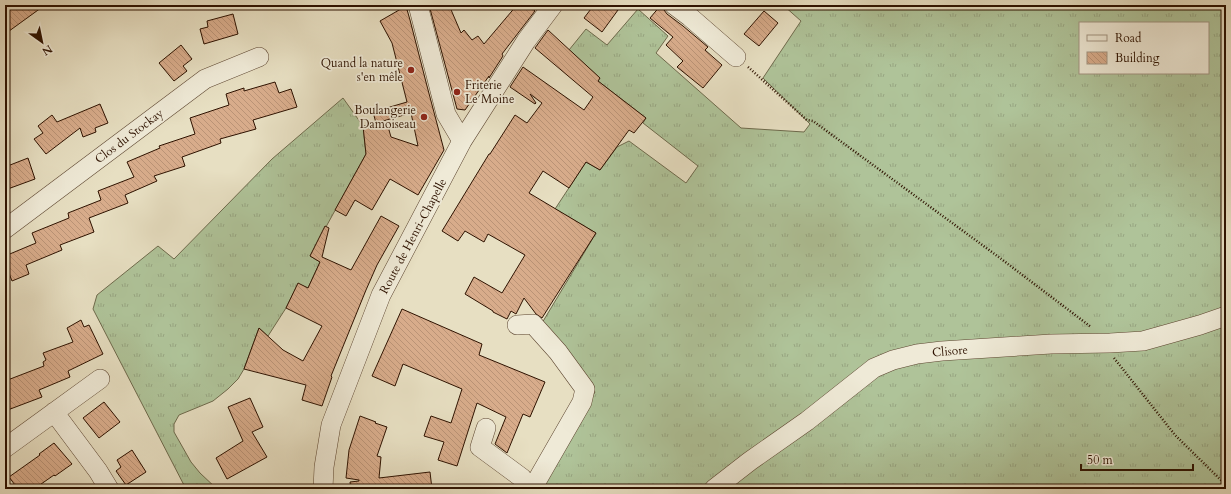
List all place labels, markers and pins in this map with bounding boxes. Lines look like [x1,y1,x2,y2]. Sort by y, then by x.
place label: Quand la nature s'en mêle [321,55,403,85]
marker: Quand la nature s'en mêle [406,65,416,75]
place label: Friterie Le Moine [465,77,514,107]
marker: Friterie Le Moine [452,87,462,97]
place label: Boulangerie Damoiseau [354,102,416,132]
marker: Boulangerie Damoiseau [419,112,429,122]

